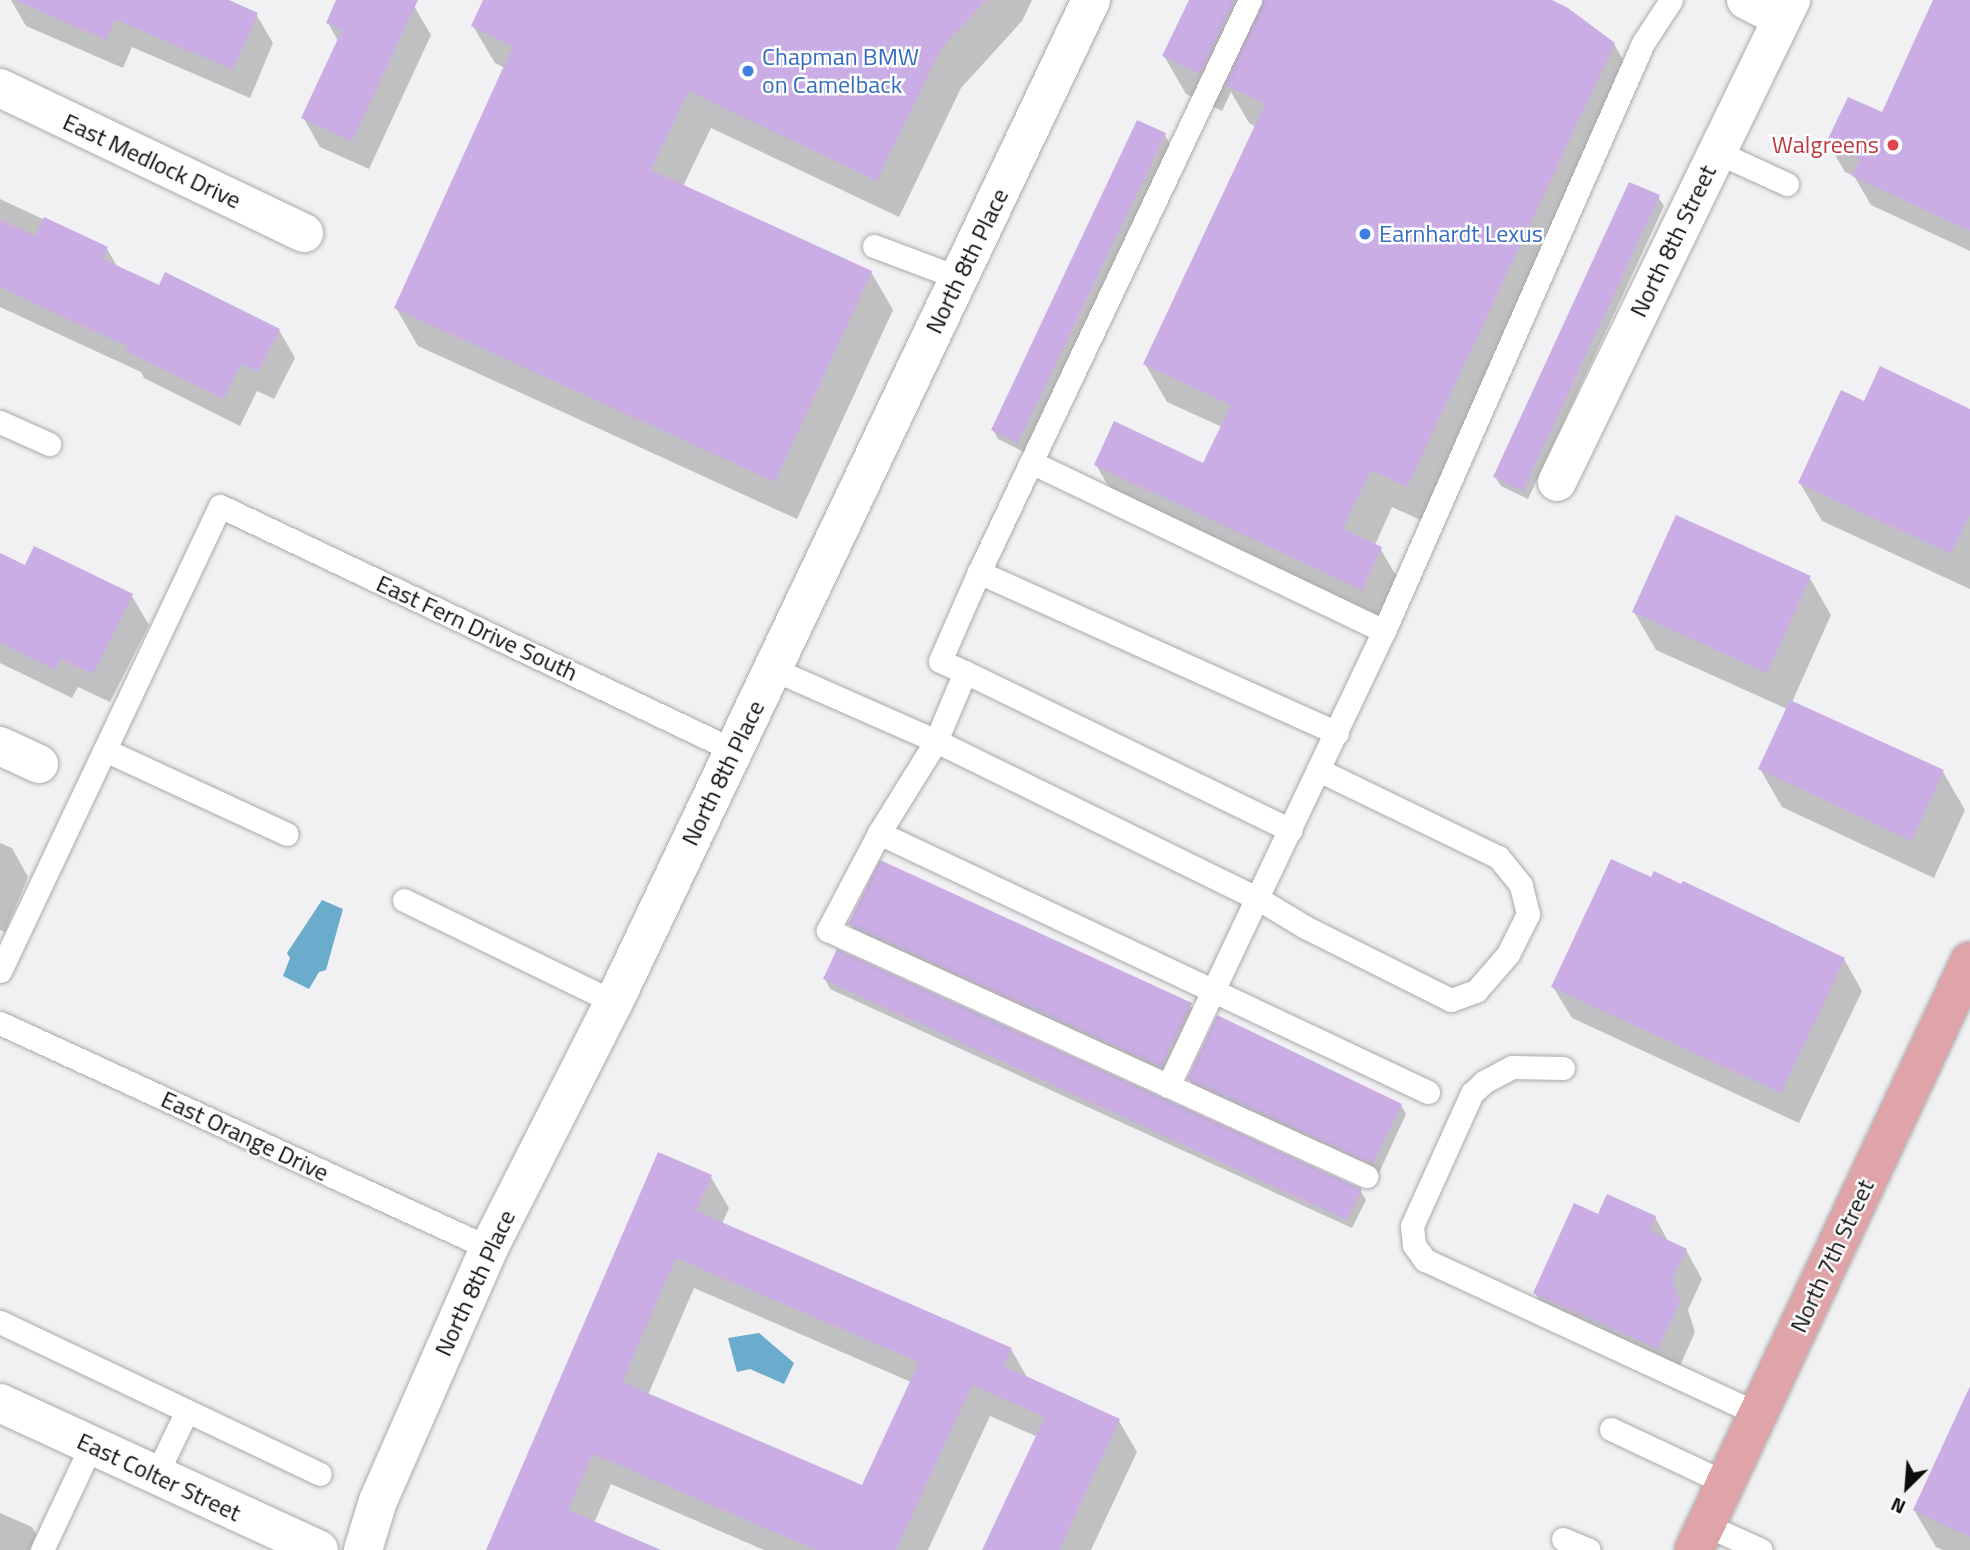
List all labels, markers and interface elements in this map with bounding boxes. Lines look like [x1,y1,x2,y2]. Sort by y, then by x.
place label: Chapman BMW on Camelback [762,43,919,99]
marker: Chapman BMW on Camelback [740,63,756,79]
street label: East Medlock Drive [58,107,246,215]
place label: Walgreens [1772,131,1879,159]
marker: Walgreens [1885,137,1901,153]
street label: North 8th Street [1624,160,1722,322]
street label: North 8th Place [919,184,1015,338]
place label: Earnhardt Lexus [1379,220,1543,248]
marker: Earnhardt Lexus [1357,226,1373,242]
street label: East Fern Drive South [372,569,582,687]
street label: North 8th Place [675,696,771,850]
street label: East Orange Drive [157,1085,333,1187]
street label: North 7th Street [1784,1175,1880,1337]
street label: North 8th Place [429,1205,521,1361]
street label: East Colter Street [73,1427,245,1527]
north arrow [1872,1452,1942,1522]
text: N [1886,1491,1910,1522]

